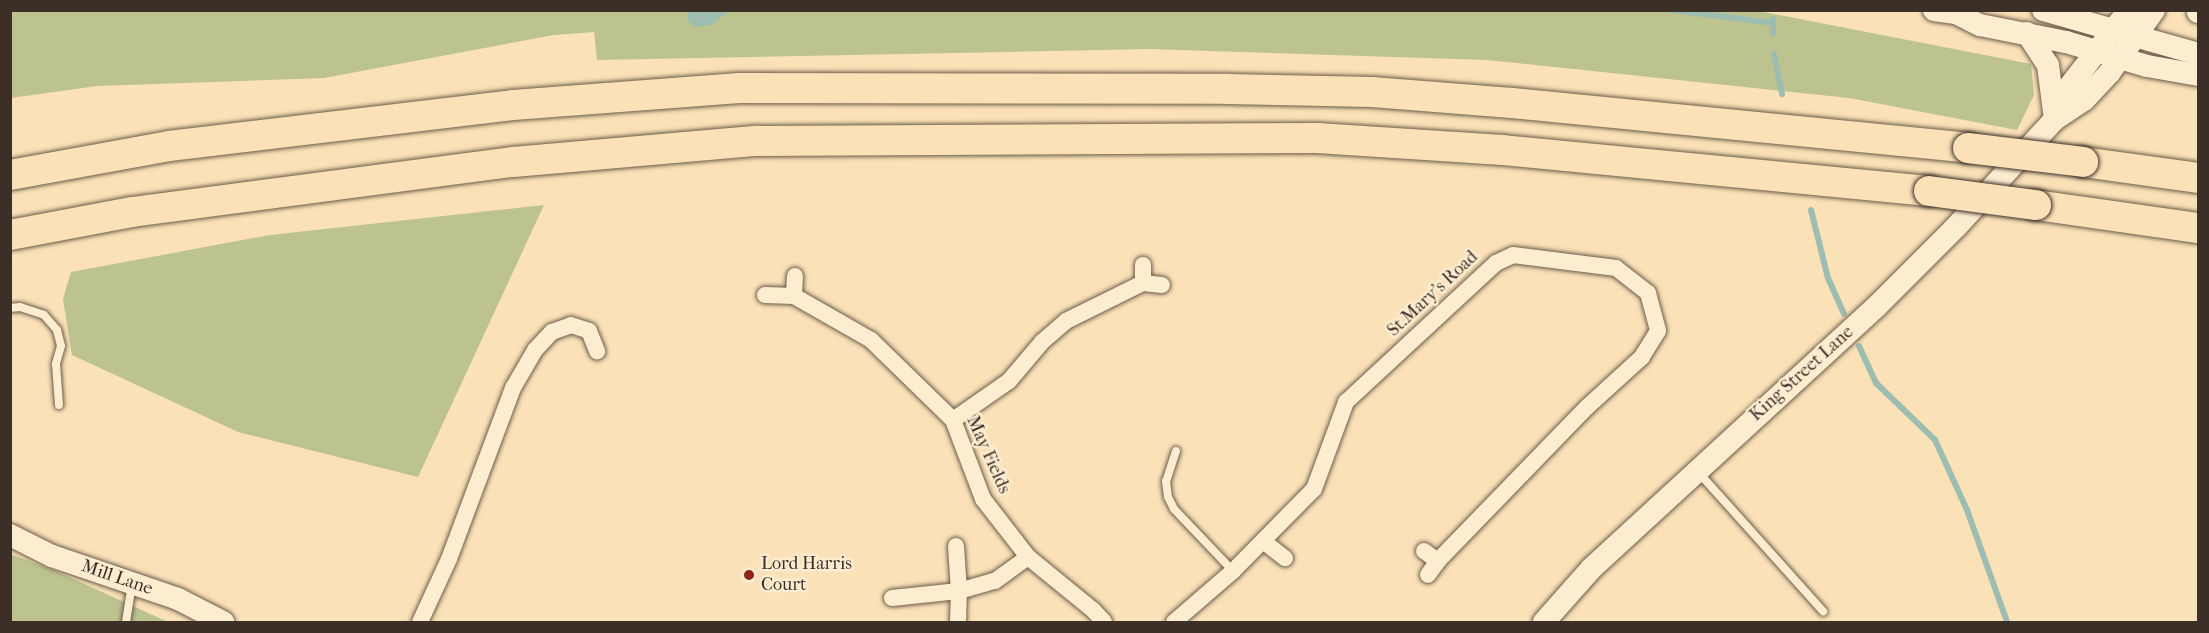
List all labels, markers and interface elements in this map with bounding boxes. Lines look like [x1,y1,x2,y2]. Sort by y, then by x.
street label: St.Mary's Road [1383,247,1483,341]
street label: King Street Lane [1746,322,1858,426]
street label: May Fields [961,413,1015,497]
place label: Lord Harris Court [761,554,852,596]
street label: Mill Lane [78,556,156,600]
marker: Lord Harris Court [742,568,756,582]

